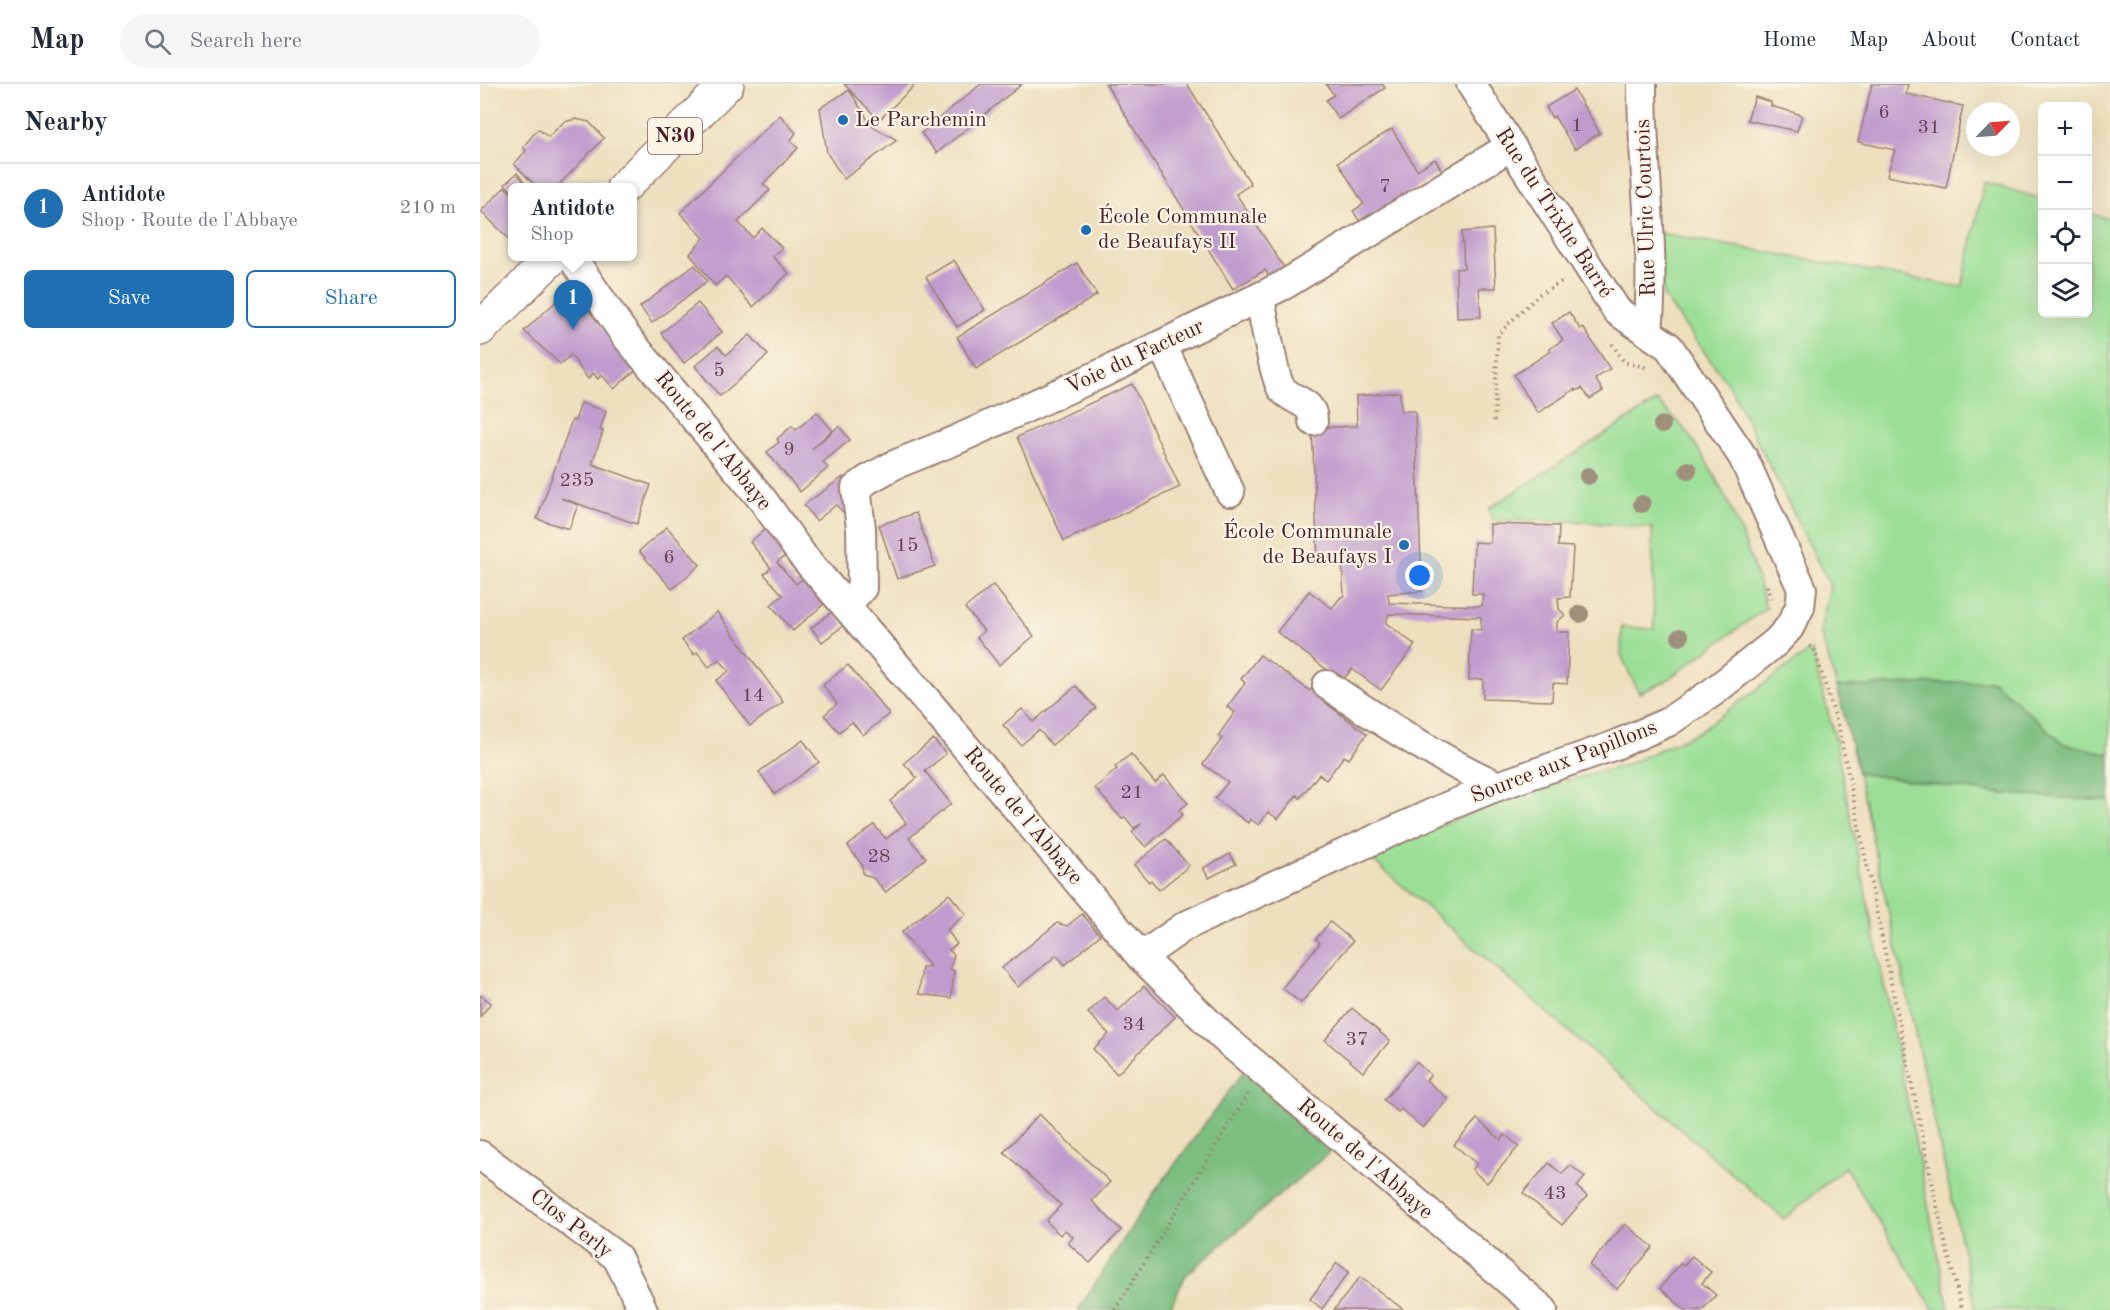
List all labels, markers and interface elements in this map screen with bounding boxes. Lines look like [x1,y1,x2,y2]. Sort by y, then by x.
search box [120,14,540,68]
icon: search [141,25,174,58]
text: Map [30,27,84,55]
text: Search here [189,30,302,52]
text: Home [1763,30,1816,51]
text: Map [1849,30,1888,51]
text: About [1921,30,1977,51]
text: Contact [2010,30,2080,51]
north arrow [1966,102,2020,156]
map controls [2038,102,2092,318]
button: + [2038,102,2092,156]
house number: 6 [1878,103,1890,123]
place label: Le Parchemin [855,109,987,131]
text: Nearby [24,110,108,136]
marker: Le Parchemin [836,113,850,127]
house number: 1 [1571,116,1583,136]
road number: N30 [648,118,702,154]
house number: 31 [1917,118,1941,138]
street label: Rue Ulric Courtois [1632,119,1660,297]
street label: Rue du Trixhe Barré [1491,124,1617,302]
button: − [2038,156,2092,210]
house number: 7 [1379,177,1391,197]
popup [508,183,637,261]
text: Antidote [81,184,166,206]
text: 1 [38,198,49,218]
text: 210 m [400,198,456,218]
text: Antidote [530,198,615,220]
place label: École Communale de Beaufays II [1098,203,1267,253]
button: locate [2038,210,2092,264]
text: Shop · Route de l'Abbaye [81,211,298,231]
marker: École Communale de Beaufays II [1079,223,1093,237]
text: Shop [530,225,574,245]
button: layers [2038,264,2092,318]
button: Save [24,270,234,328]
button: Share [246,270,456,328]
pin: 1 [554,280,592,330]
street label: Voie du Facteur [1062,315,1208,399]
house number: 5 [713,361,725,381]
street label: Route de l'Abbaye [650,367,776,515]
house number: 9 [783,440,795,460]
house number: 235 [560,471,594,491]
place label: École Communale de Beaufays I [1223,518,1392,568]
house number: 15 [895,536,919,556]
marker: École Communale de Beaufays I [1397,538,1411,552]
house number: 6 [663,548,675,568]
your location [1405,561,1434,590]
house number: 14 [741,686,765,706]
street label: Source aux Papillons [1468,716,1660,808]
street label: Route de l'Abbaye [959,743,1087,889]
house number: 21 [1120,783,1144,803]
house number: 28 [867,847,891,867]
house number: 34 [1122,1015,1146,1035]
house number: 37 [1345,1030,1369,1050]
street label: Route de l'Abbaye [1293,1094,1437,1224]
house number: 43 [1543,1184,1567,1204]
street label: Clos Perly [526,1185,617,1263]

